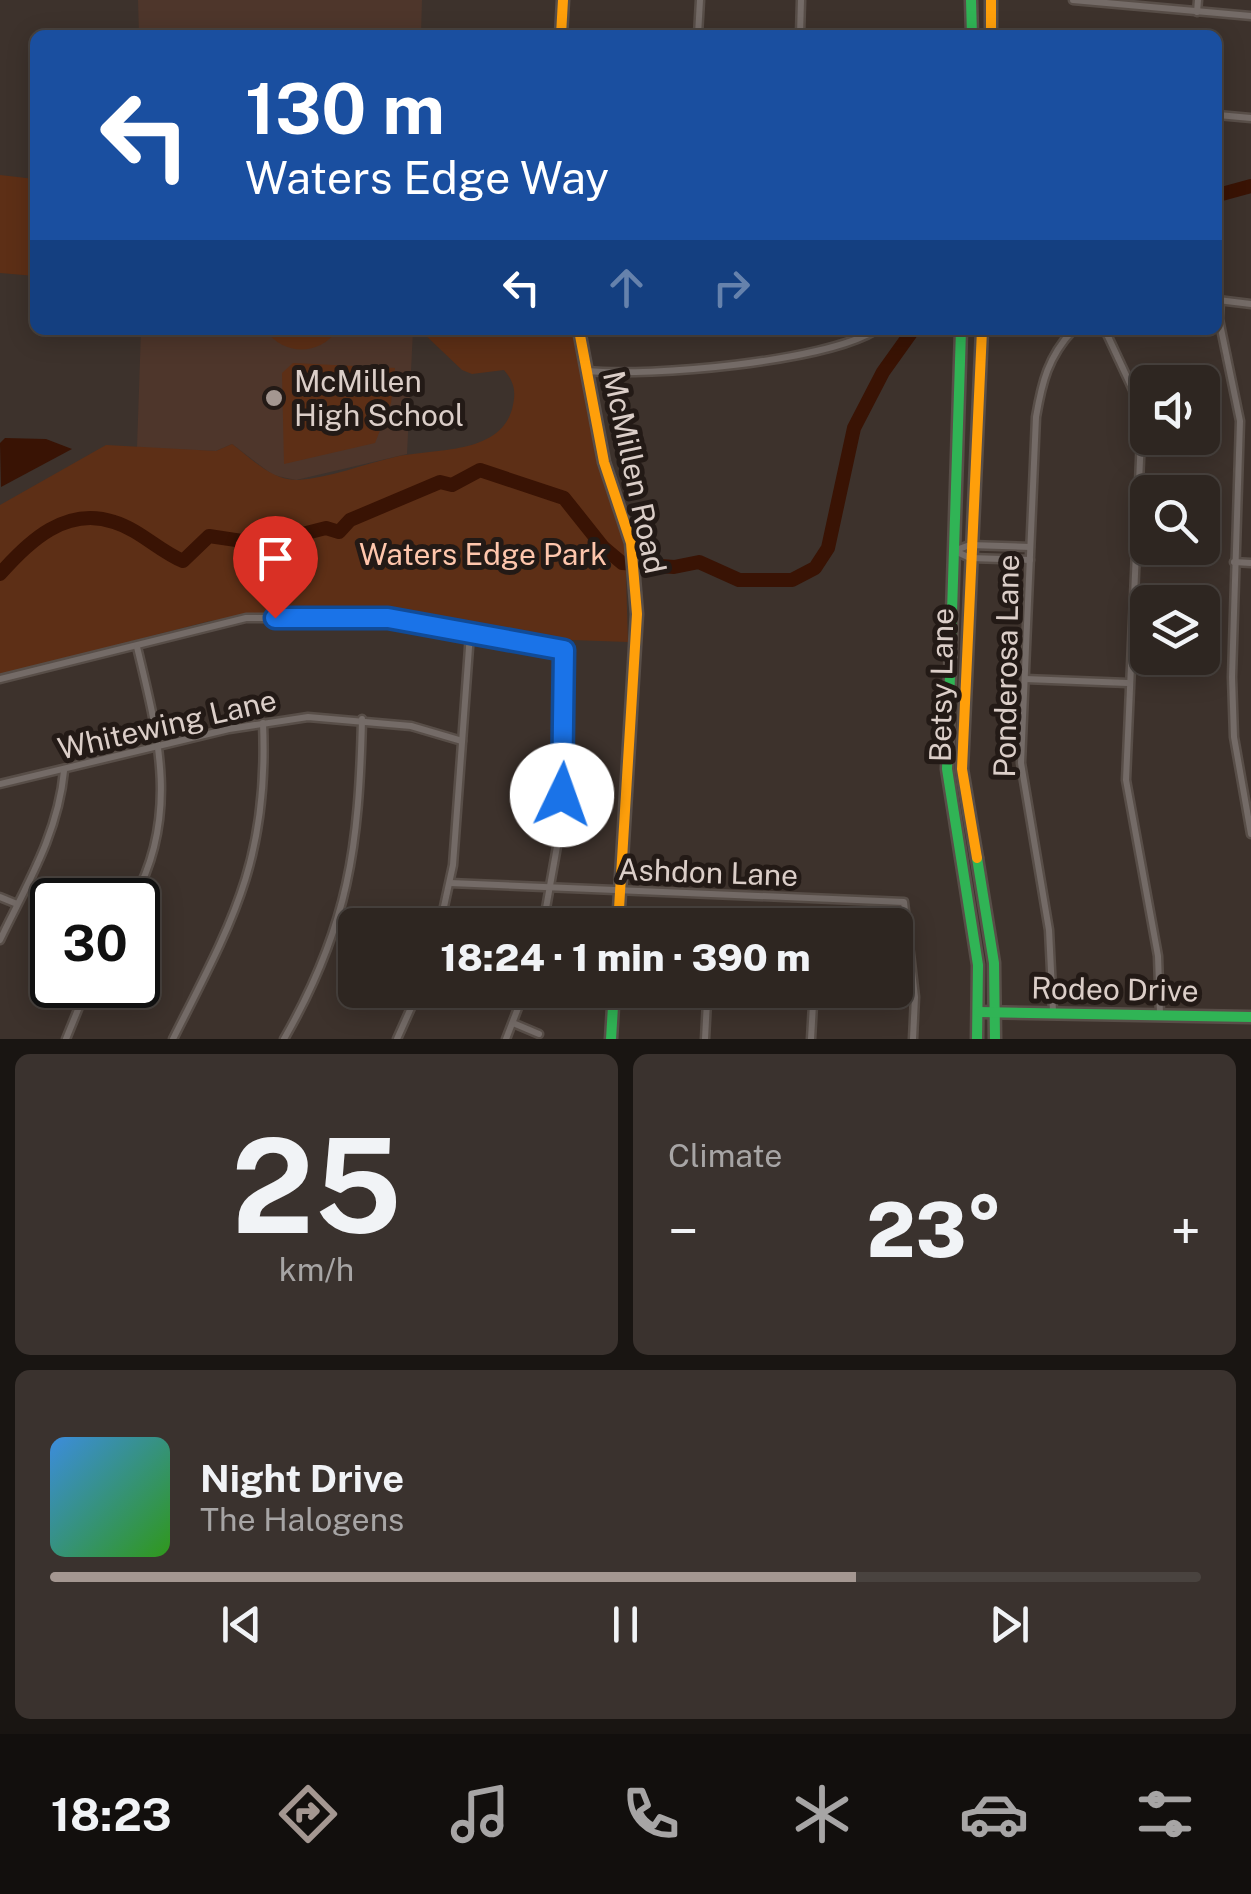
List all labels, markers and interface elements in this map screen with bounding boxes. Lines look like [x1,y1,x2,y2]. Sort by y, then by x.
text: 130 m [245,67,445,150]
icon: left [80,70,210,200]
text: Waters Edge Way [245,151,609,204]
icon: left [494,260,549,315]
icon: ahead [599,260,654,315]
icon: right [704,260,759,315]
place label: McMillen High School [294,363,464,433]
map controls [1130,365,1220,675]
button: sound [1130,365,1220,455]
street label: McMillen Road [596,367,674,577]
marker: McMillen High School [263,387,285,409]
button: search [1130,475,1220,565]
pin [233,516,318,619]
icon: arrive [248,531,303,586]
park label: Waters Edge Park [359,536,607,572]
street label: Ponderosa Lane [986,554,1026,778]
button: layers [1130,585,1220,675]
street label: Betsy Lane [922,608,960,762]
street label: Whitewing Lane [54,681,280,767]
position arrow [510,743,614,847]
street label: Ashdon Lane [617,851,799,893]
speed limit sign: 30 [30,878,160,1008]
text: 18:24 · 1 min · 390 m [440,935,811,980]
street label: Rodeo Drive [1031,970,1199,1008]
text: 25 [231,1110,402,1262]
text: Climate [668,1137,782,1174]
text: 23° [867,1186,1002,1274]
text: − [668,1199,699,1263]
text: + [1171,1199,1201,1263]
text: km/h [279,1251,354,1288]
text: Night Drive [200,1456,404,1501]
text: The Halogens [200,1501,404,1538]
icon: previous [214,1597,269,1652]
icon: pause [598,1597,653,1652]
icon: next [982,1597,1037,1652]
icon: directions [273,1779,343,1849]
icon: music [445,1779,515,1849]
icon: phone [616,1779,686,1849]
icon: climate [787,1779,857,1849]
icon: car [959,1779,1029,1849]
icon: filters [1130,1779,1200,1849]
text: 18:23 [51,1788,172,1841]

